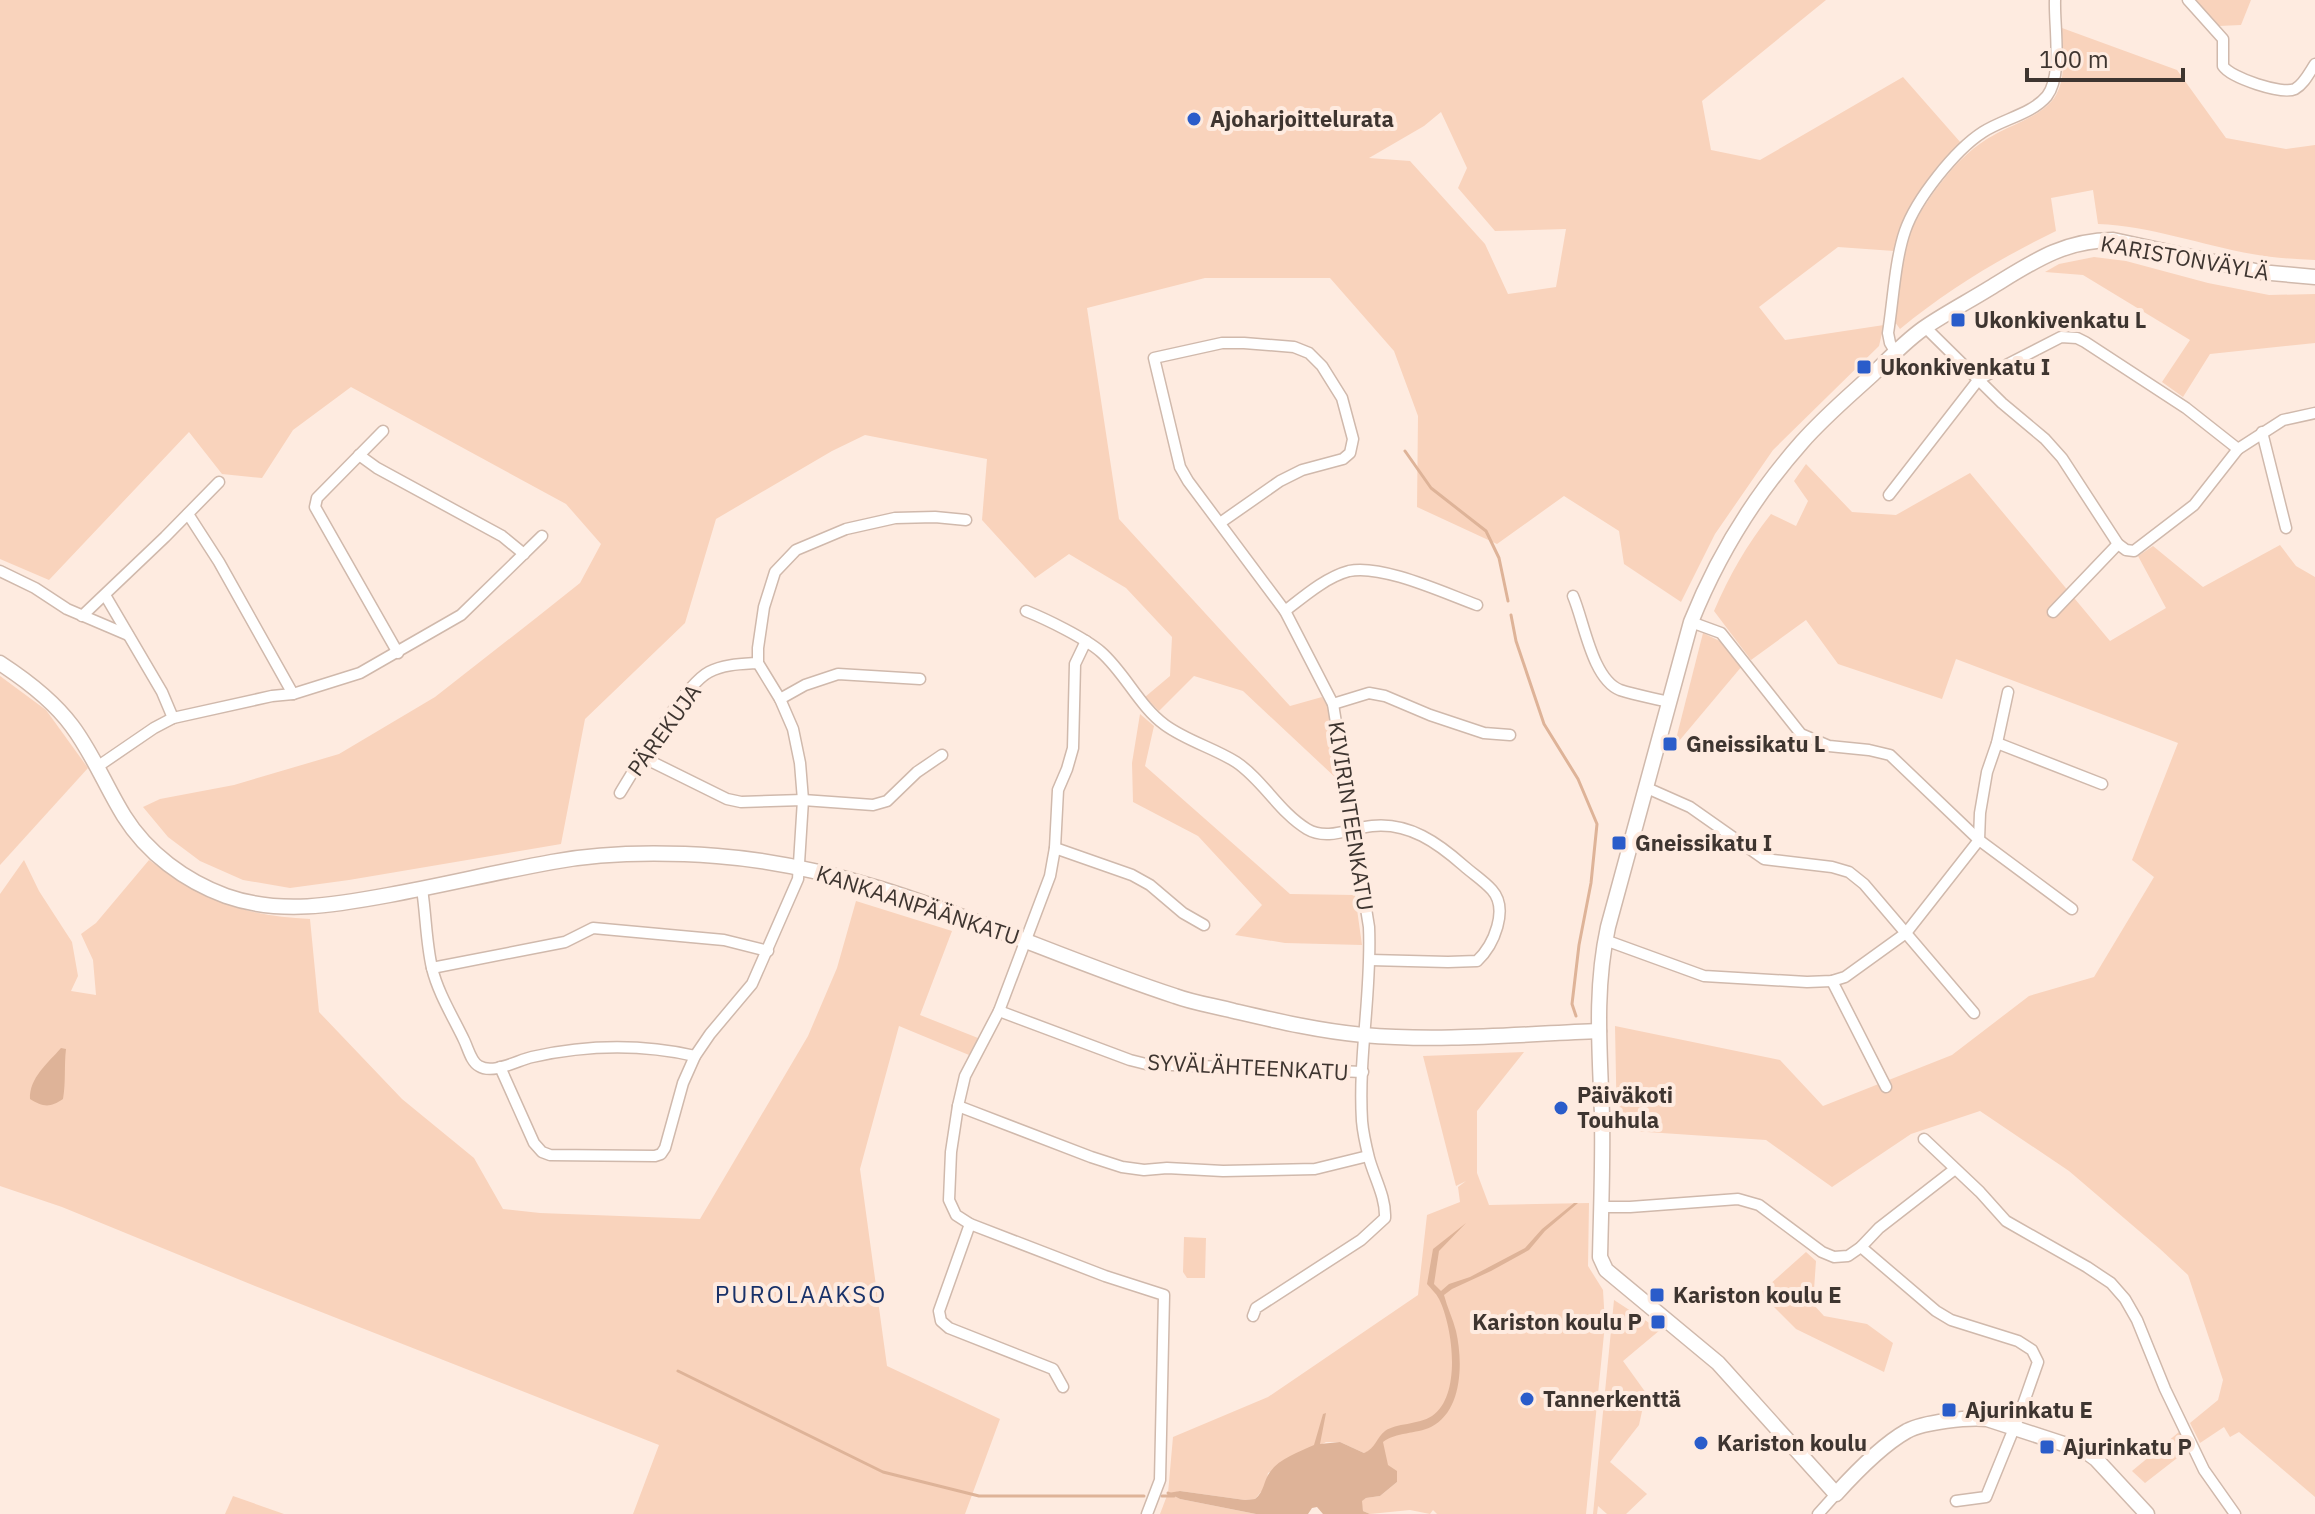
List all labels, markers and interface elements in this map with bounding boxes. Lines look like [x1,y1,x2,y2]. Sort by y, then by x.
scale bar [2027,32,2183,82]
text: 100 m [2039,43,2109,75]
place label: Ajoharjoittelurata [1210,104,1394,133]
marker: Ajoharjoittelurata [1185,110,1203,128]
street label: KARISTONVÄYLÄ [2099,228,2272,287]
place label: Ukonkivenkatu L [1974,305,2146,334]
marker: Ukonkivenkatu L [1949,311,1967,329]
place label: Ukonkivenkatu I [1880,352,2050,381]
marker: Ukonkivenkatu I [1855,358,1873,376]
street label: PÄREKUJA [620,678,707,782]
street label: KIVIRINTEENKATU [1322,719,1381,913]
place label: Gneissikatu L [1686,729,1825,758]
marker: Gneissikatu L [1661,735,1679,753]
place label: Gneissikatu I [1635,828,1772,857]
marker: Gneissikatu I [1610,834,1628,852]
street label: KANKAANPÄÄNKATU [813,858,1024,951]
street label: SYVÄLÄHTEENKATU [1147,1047,1349,1086]
place label: Päiväkoti Touhula [1577,1080,1673,1134]
marker: Päiväkoti Touhula [1552,1099,1570,1117]
district label: PUROLAAKSO [715,1278,887,1310]
place label: Kariston koulu E [1673,1280,1842,1309]
marker: Kariston koulu E [1648,1286,1666,1304]
place label: Kariston koulu P [1472,1307,1642,1336]
marker: Kariston koulu P [1649,1313,1667,1331]
place label: Tannerkenttä [1543,1384,1681,1413]
marker: Tannerkenttä [1518,1390,1536,1408]
place label: Ajurinkatu E [1965,1395,2093,1424]
marker: Ajurinkatu E [1940,1401,1958,1419]
place label: Kariston koulu [1717,1428,1867,1457]
place label: Ajurinkatu P [2063,1432,2192,1461]
marker: Kariston koulu [1692,1434,1710,1452]
marker: Ajurinkatu P [2038,1438,2056,1456]

